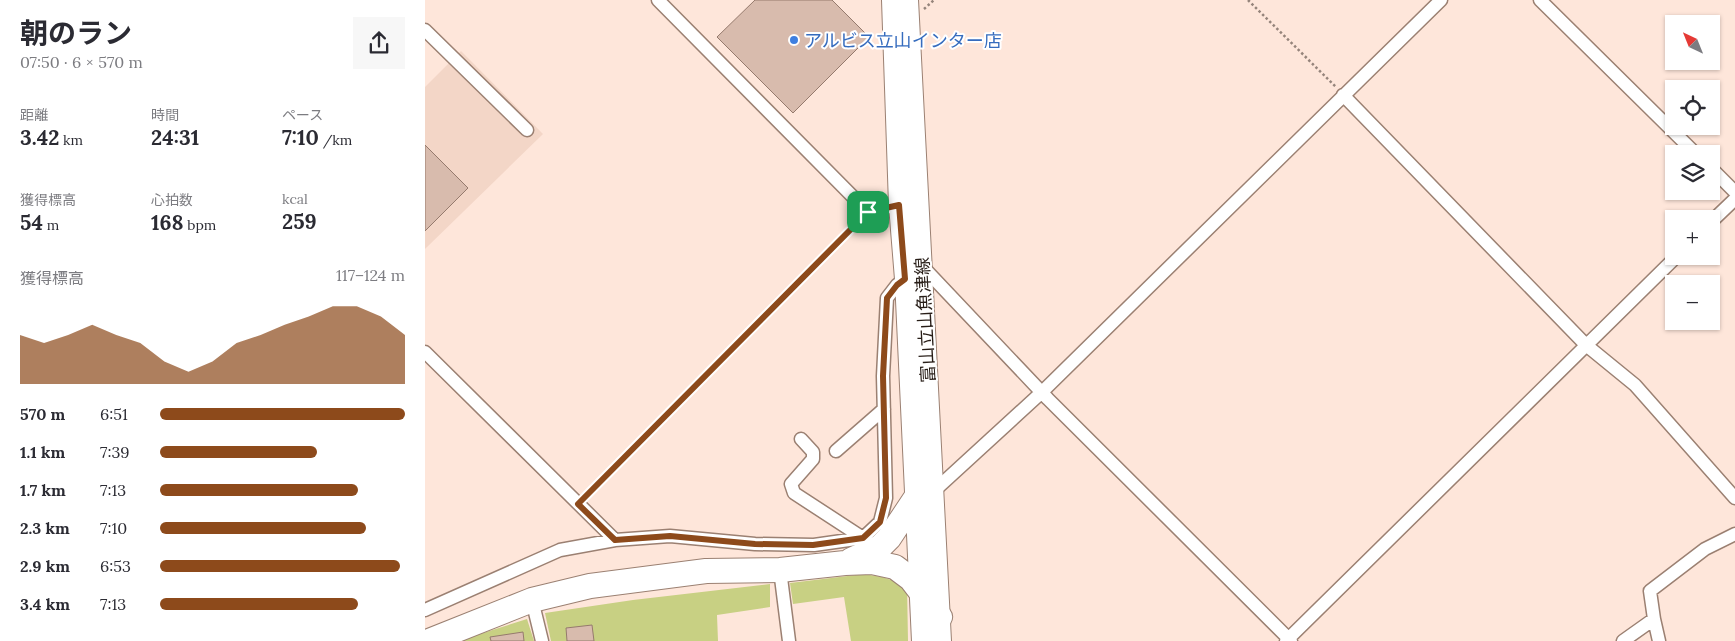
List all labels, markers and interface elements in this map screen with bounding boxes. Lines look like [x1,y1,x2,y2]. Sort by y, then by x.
text: 朝のラン [20,15,132,51]
north arrow [1665,15,1720,70]
map controls [1665,15,1720,330]
button: share [353,17,405,69]
place label: アルビス立山インター店 [804,29,1002,52]
marker: アルビス立山インター店 [788,34,800,46]
text: 07:50 · 6 × 570 m [20,52,143,72]
button: locate [1665,80,1720,135]
text: 距離 [20,106,48,124]
text: 時間 [151,106,179,124]
text: ペース [282,106,323,124]
text: 3.42 [20,124,59,151]
text: 24:31 [151,124,199,151]
text: 7:10 [282,124,319,151]
text: km [59,131,83,149]
text: /km [319,131,352,149]
button: layers [1665,145,1720,200]
text: kcal [282,190,308,208]
text: 獲得標高 [20,191,76,209]
text: 心拍数 [151,191,193,209]
pin [847,191,889,233]
icon: arrive [854,198,882,226]
text: 259 [282,208,317,235]
text: 54 [20,209,43,236]
text: 168 [151,209,184,236]
button: + [1665,210,1720,265]
text: m [43,216,59,234]
text: bpm [184,216,216,234]
street label: 富山立山魚津線 [910,256,940,384]
text: 117–124 m [336,265,405,285]
text: 獲得標高 [20,268,84,288]
button: − [1665,275,1720,330]
text: 570 m [20,404,65,424]
text: 6:51 [100,404,128,424]
text: 1.1 km [20,442,65,462]
text: 7:39 [100,442,130,462]
text: 1.7 km [20,480,66,500]
text: 7:13 [100,480,126,500]
text: 2.3 km [20,518,70,538]
text: 7:10 [100,518,127,538]
text: 2.9 km [20,556,70,576]
text: 6:53 [100,556,131,576]
text: 3.4 km [20,594,70,614]
text: 7:13 [100,594,126,614]

